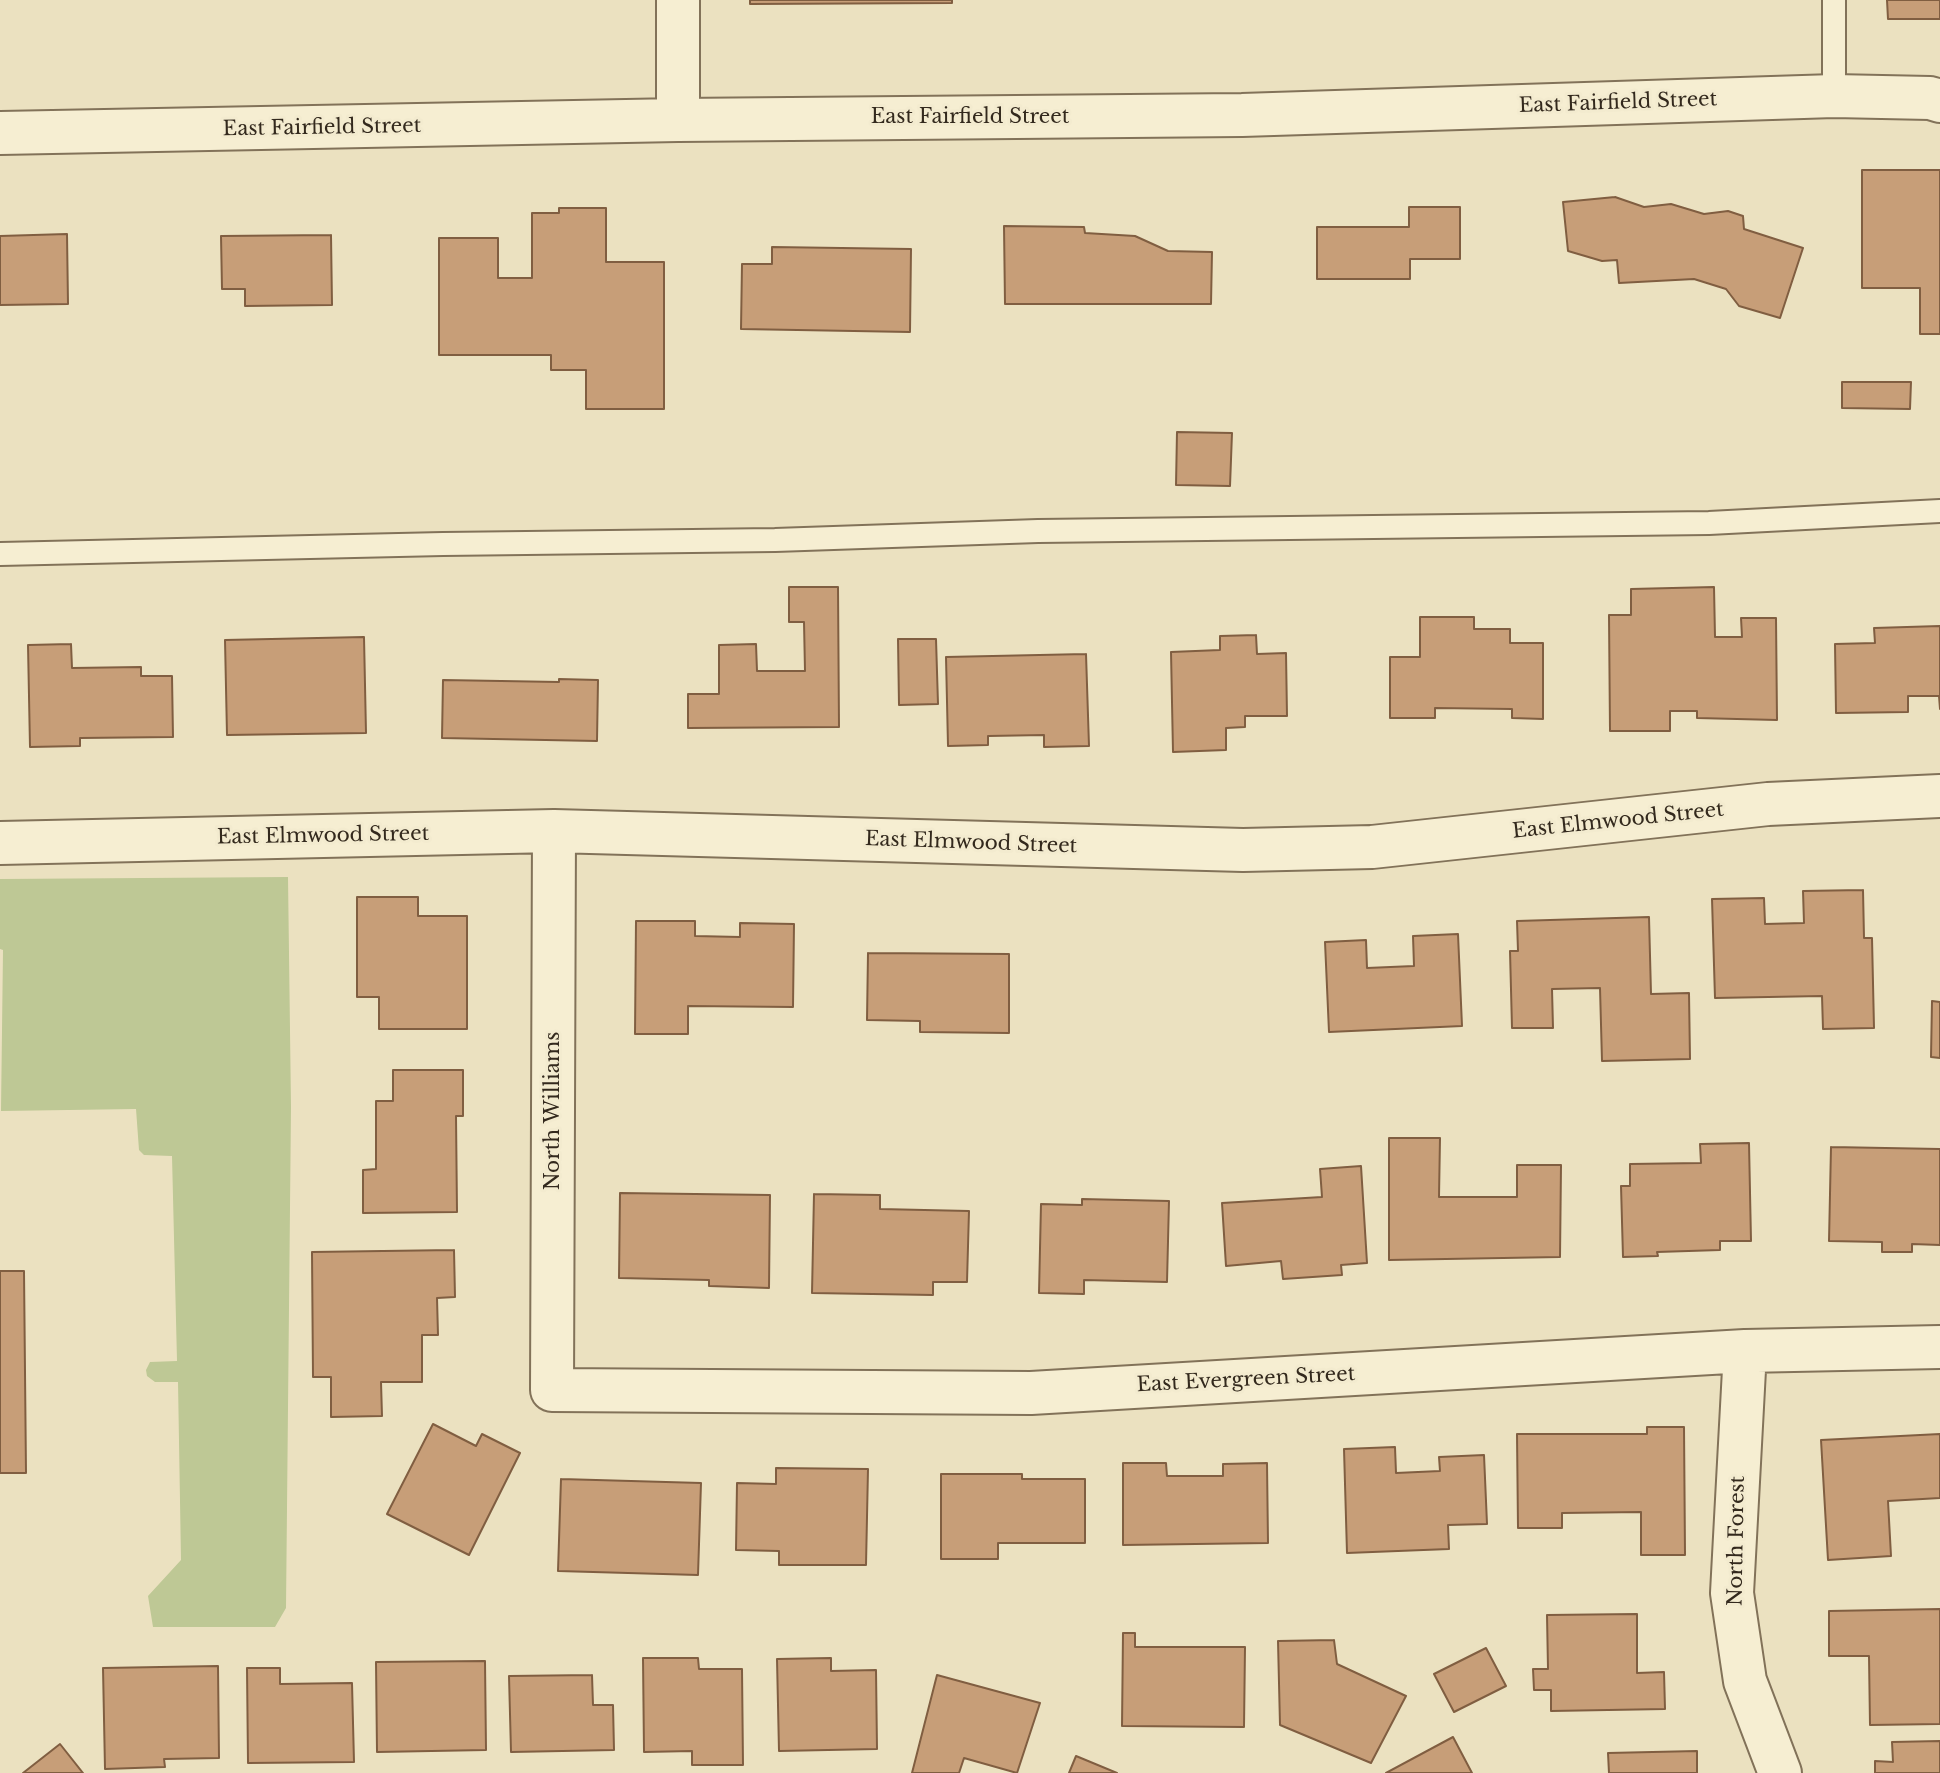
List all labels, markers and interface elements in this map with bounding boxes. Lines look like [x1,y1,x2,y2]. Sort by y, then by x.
street label: East Fairfield Street [1518,88,1718,118]
street label: East Fairfield Street [871,105,1069,129]
street label: East Fairfield Street [223,114,421,142]
street label: East Elmwood Street [1511,798,1725,844]
street label: East Elmwood Street [217,822,429,850]
street label: East Elmwood Street [864,827,1078,859]
street label: North Williams [541,1032,565,1190]
street label: East Evergreen Street [1136,1362,1356,1398]
street label: North Forest [1724,1476,1750,1606]

